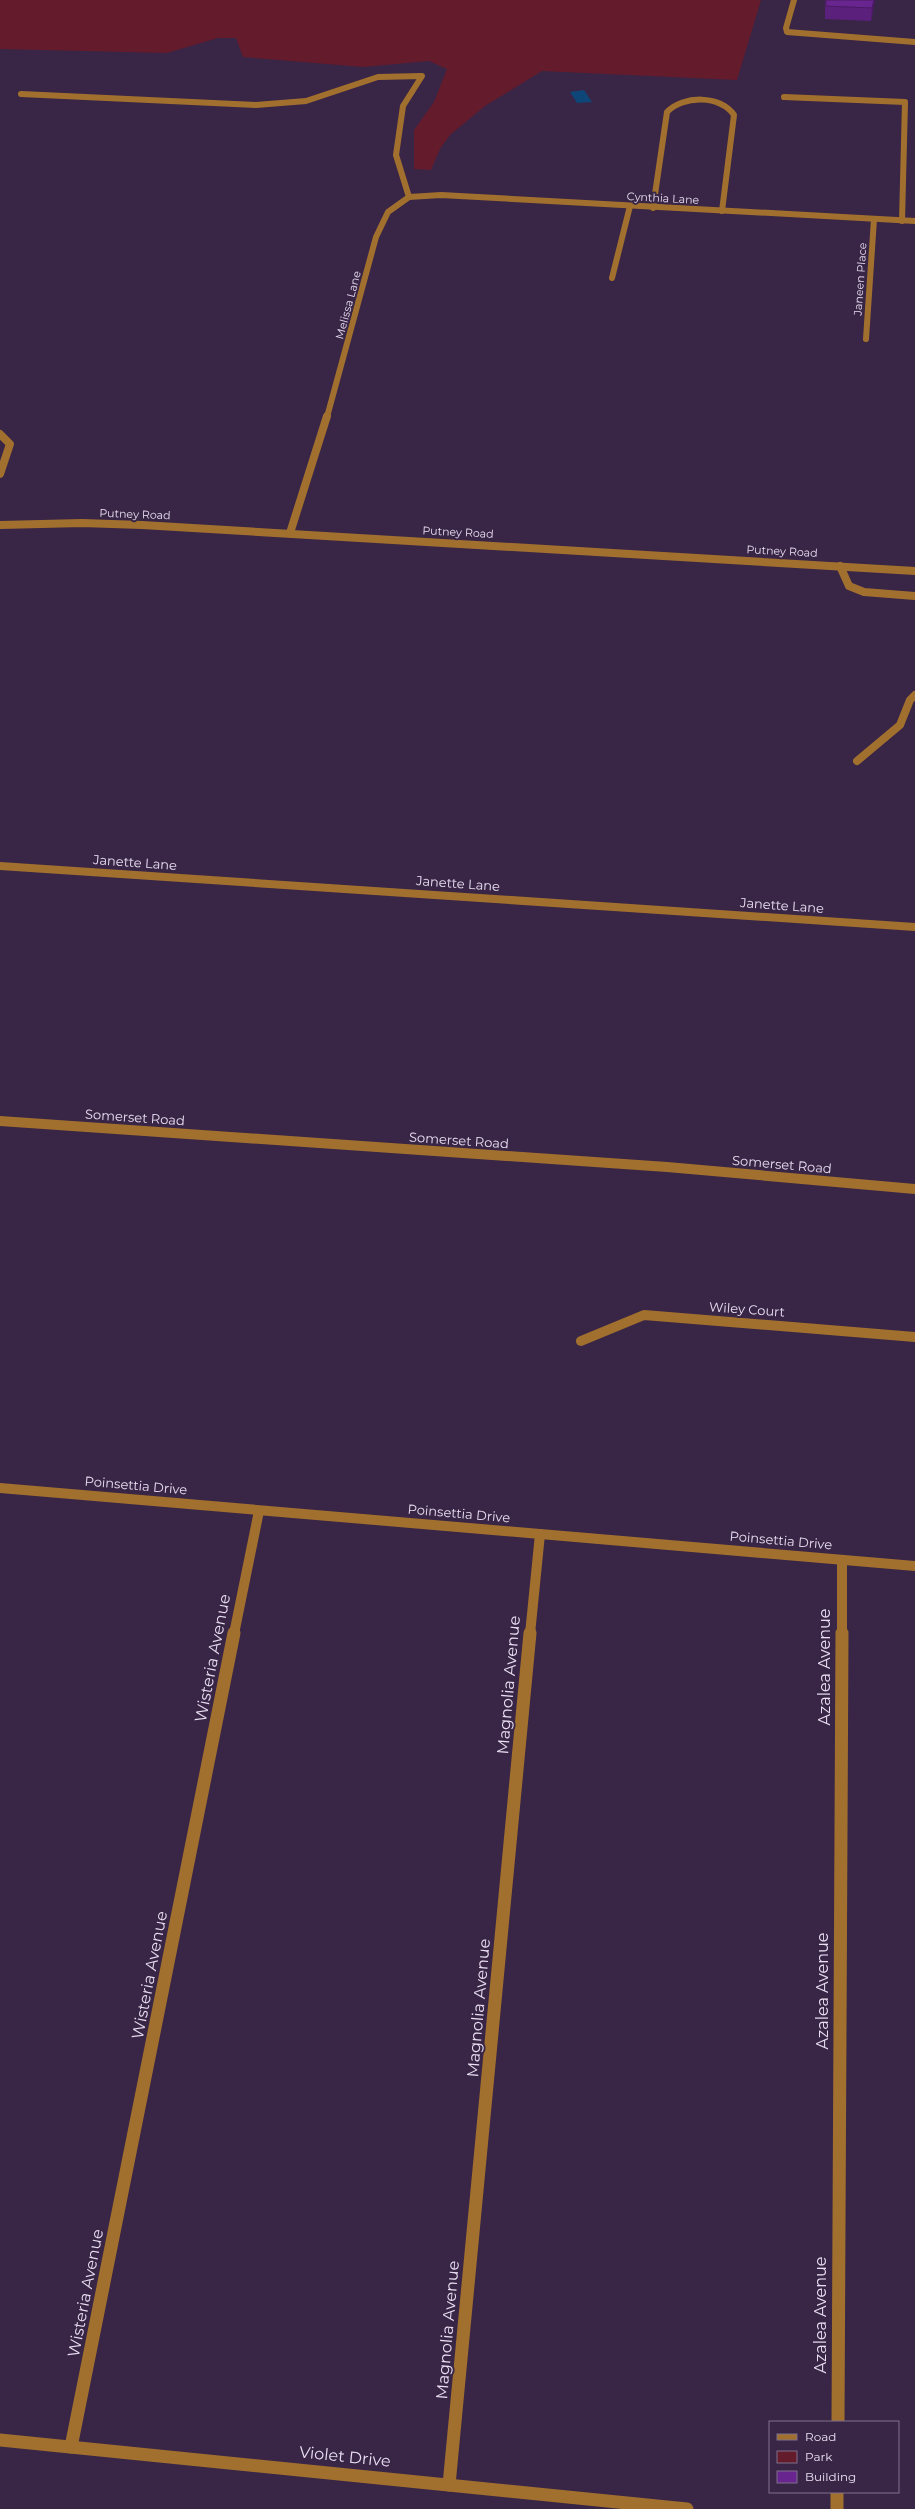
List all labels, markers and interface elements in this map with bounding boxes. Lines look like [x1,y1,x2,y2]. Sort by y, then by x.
street label: Cynthia Lane [626,189,700,207]
street label: Janeen Place [850,242,870,317]
street label: Melissa Lane [332,269,364,341]
street label: Putney Road [99,506,171,522]
street label: Putney Road [422,523,494,541]
street label: Putney Road [746,542,818,560]
street label: Janette Lane [91,851,178,873]
street label: Janette Lane [414,872,501,894]
street label: Janette Lane [738,894,825,916]
street label: Somerset Road [85,1106,185,1128]
street label: Somerset Road [409,1129,509,1151]
street label: Somerset Road [732,1152,832,1176]
street label: Wiley Court [709,1298,785,1320]
street label: Poinsettia Drive [84,1473,188,1497]
street label: Poinsettia Drive [407,1501,511,1525]
street label: Poinsettia Drive [729,1528,833,1552]
street label: Wisteria Avenue [191,1592,234,1724]
street label: Azalea Avenue [815,1609,834,1725]
street label: Magnolia Avenue [493,1615,524,1755]
street label: Wisteria Avenue [128,1909,171,2041]
street label: Azalea Avenue [813,1933,832,2049]
street label: Magnolia Avenue [463,1938,494,2078]
street label: Wisteria Avenue [64,2227,107,2359]
street label: Azalea Avenue [811,2257,830,2373]
street label: Magnolia Avenue [432,2260,463,2400]
legend [769,2421,899,2493]
text: Road [805,2429,836,2444]
street label: Violet Drive [298,2442,392,2471]
text: Park [805,2449,833,2464]
text: Building [805,2469,856,2484]

